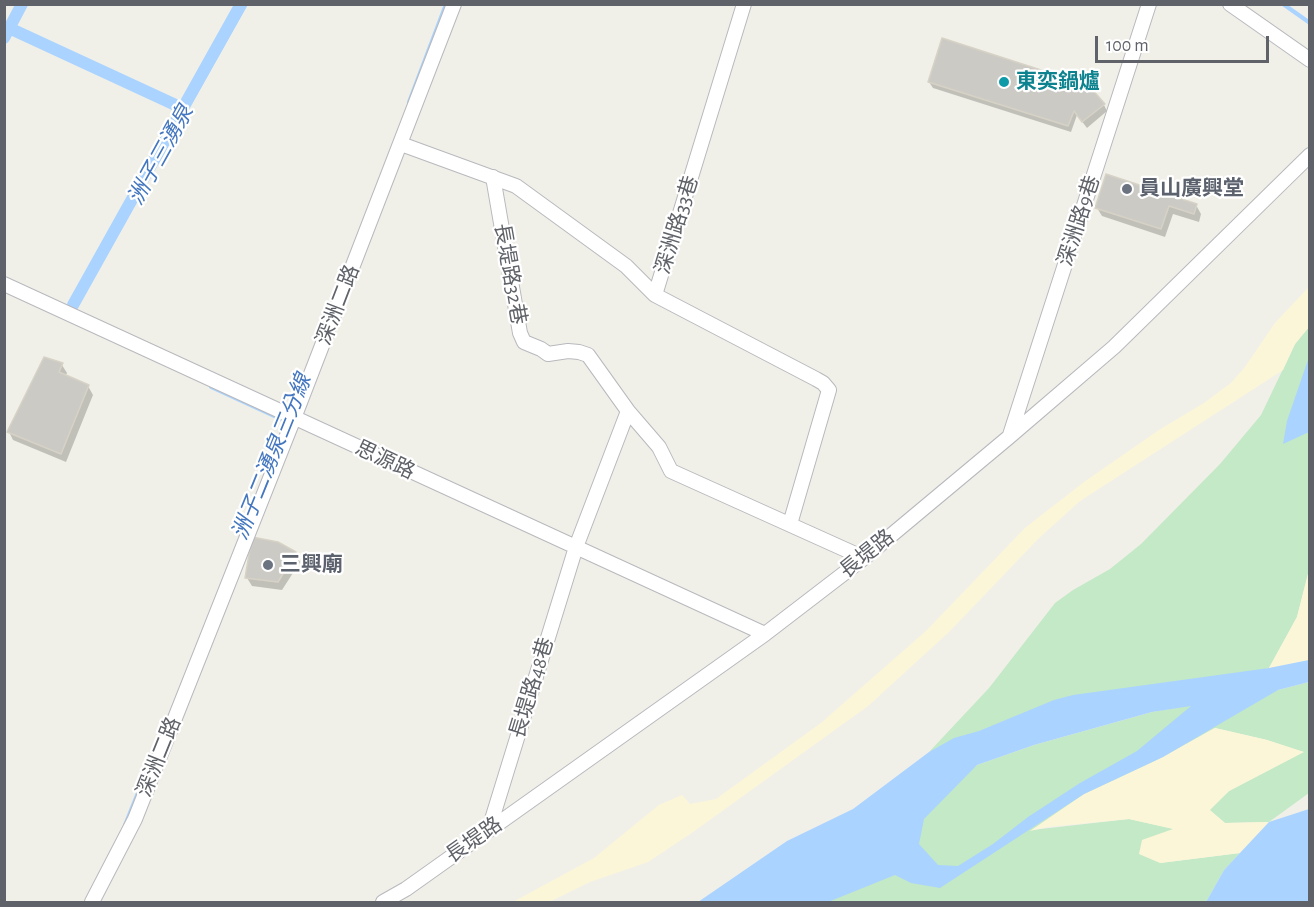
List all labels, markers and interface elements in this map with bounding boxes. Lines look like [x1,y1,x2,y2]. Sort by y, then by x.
scale bar [1098,24,1272,62]
text: 100 m [1106,37,1149,55]
place label: 東奕鍋爐 [1016,69,1100,95]
marker: 東奕鍋爐 [997,75,1011,89]
water label: 洲子三湧泉 [123,100,199,210]
street label: 深洲路9巷 [1053,172,1105,270]
street label: 深洲路33巷 [650,173,704,277]
place label: 員山廣興堂 [1139,176,1244,202]
marker: 員山廣興堂 [1120,182,1134,196]
street label: 長堤路32巷 [489,221,531,327]
street label: 深洲二路 [311,261,365,349]
water label: 洲子二湧泉三分線 [227,370,317,544]
street label: 思源路 [351,435,419,485]
street label: 長堤路 [835,524,899,584]
place label: 三興廟 [280,552,343,578]
marker: 三興廟 [261,558,275,572]
street label: 長堤路48巷 [505,635,559,741]
street label: 深洲二路 [132,713,186,801]
street label: 長堤路 [441,812,507,868]

